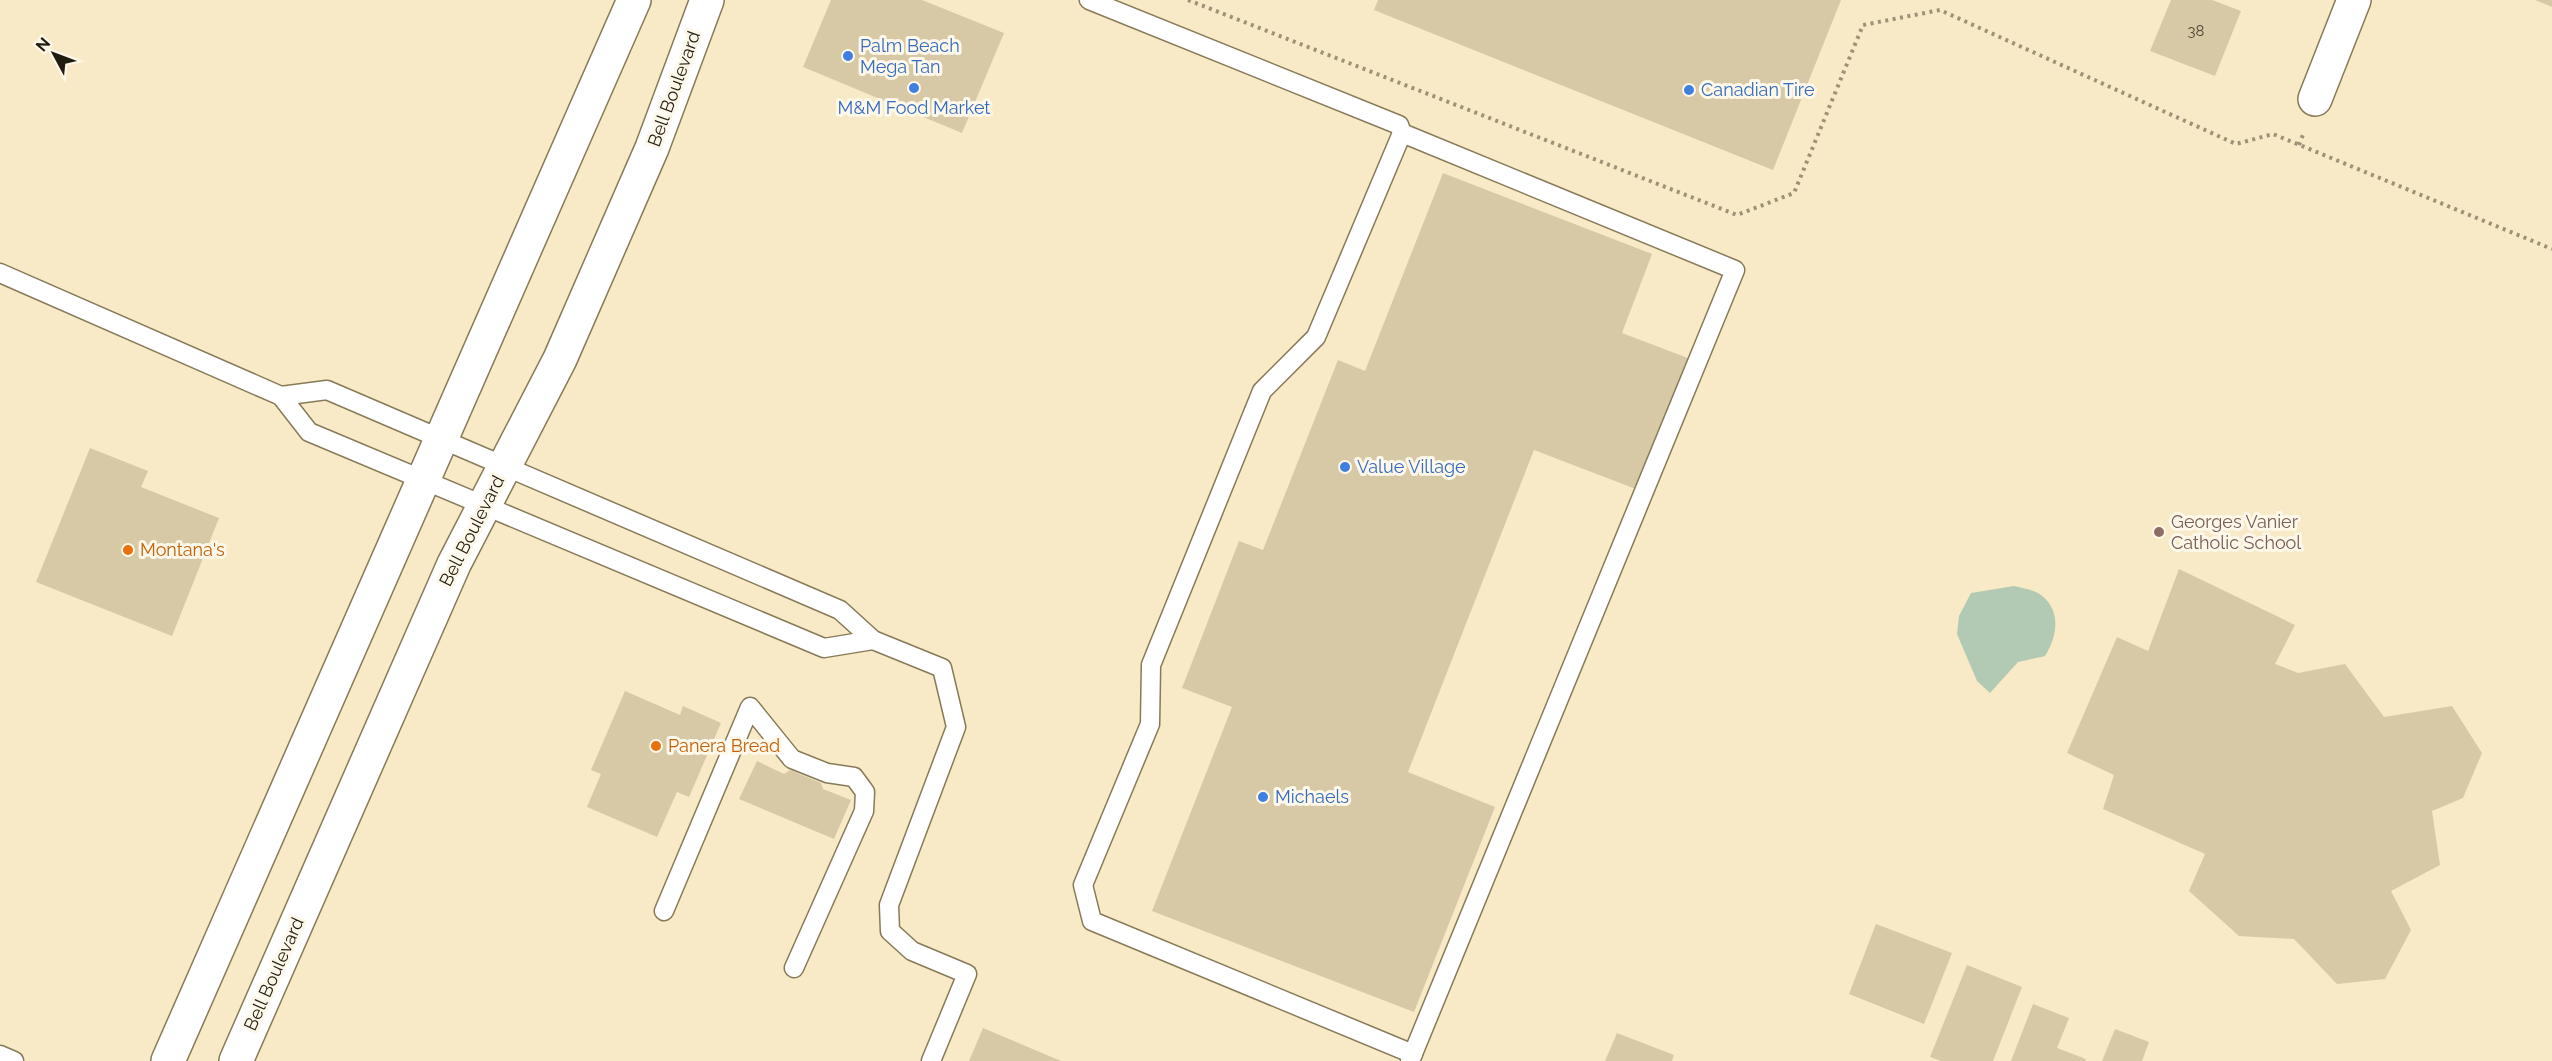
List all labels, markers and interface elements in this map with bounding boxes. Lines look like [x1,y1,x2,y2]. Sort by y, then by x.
house number: 38 [2188,22,2205,40]
north arrow [24,24,84,84]
street label: Bell Boulevard [643,28,704,149]
text: N [32,34,54,55]
place label: Palm Beach Mega Tan [860,35,960,77]
marker: Palm Beach Mega Tan [841,49,855,63]
place label: Canadian Tire [1701,79,1815,100]
marker: M&M Food Market [907,81,921,95]
marker: Canadian Tire [1682,83,1696,97]
place label: M&M Food Market [838,97,990,118]
place label: Value Village [1357,456,1466,477]
marker: Value Village [1338,460,1352,474]
street label: Bell Boulevard [435,472,508,590]
place label: Georges Vanier Catholic School [2171,511,2301,553]
marker: Georges Vanier Catholic School [2152,525,2166,539]
place label: Montana's [140,539,225,560]
marker: Montana's [121,543,135,557]
place label: Panera Bread [668,735,780,756]
marker: Panera Bread [649,739,663,753]
place label: Michaels [1275,786,1349,807]
marker: Michaels [1256,790,1270,804]
street label: Bell Boulevard [239,914,308,1034]

